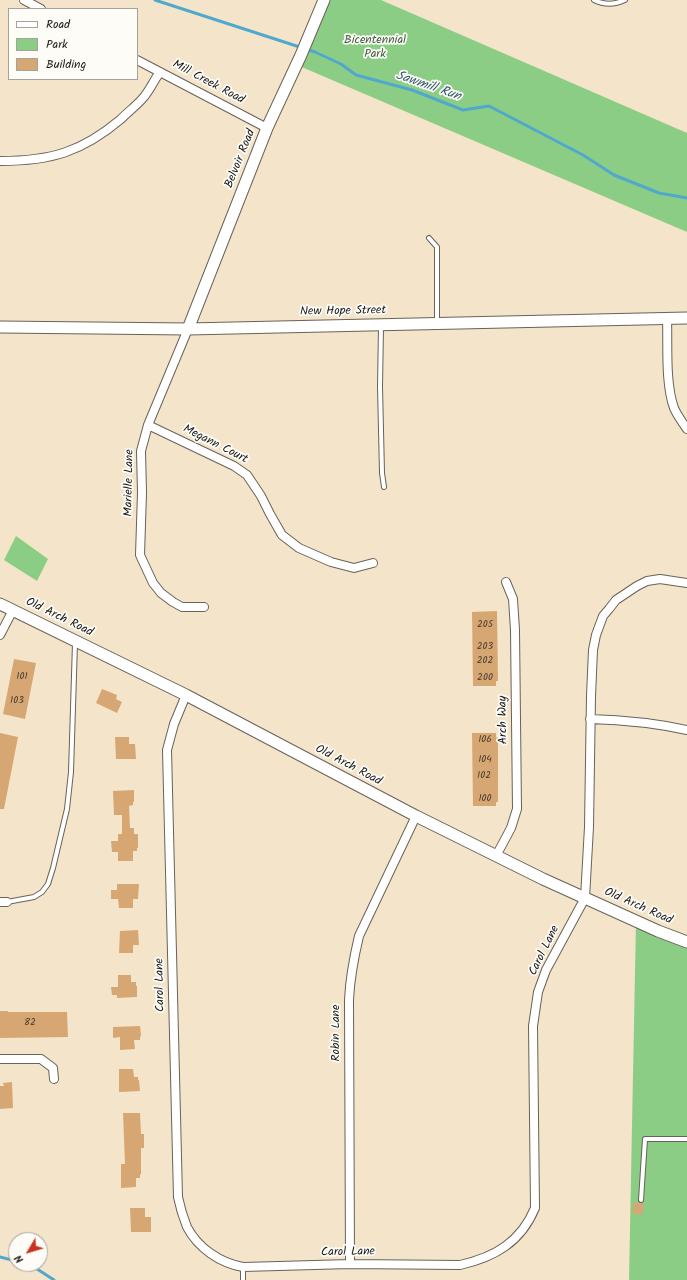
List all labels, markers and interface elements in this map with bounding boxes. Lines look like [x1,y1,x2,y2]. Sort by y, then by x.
legend [8,8,138,80]
text: Road [46,15,70,34]
park label: Bicentennial Park [344,34,406,62]
text: Park [46,35,68,54]
text: Building [46,55,86,74]
street label: Mill Creek Road [170,58,246,108]
water label: Sawmill Run [394,69,462,105]
street label: Belvoir Road [223,127,259,191]
street label: New Hope Street [300,304,386,320]
street label: Megann Court [180,423,250,467]
street label: Marielle Lane [122,449,138,517]
street label: Old Arch Road [23,596,95,640]
house number: 205 [477,619,493,631]
house number: 203 [477,641,493,653]
house number: 202 [477,655,493,667]
house number: 101 [16,671,28,683]
house number: 200 [477,672,493,684]
house number: 103 [10,695,24,707]
street label: Arch Way [496,696,512,744]
house number: 106 [478,734,492,746]
street label: Old Arch Road [312,743,384,789]
house number: 104 [478,754,492,766]
house number: 102 [477,770,491,782]
house number: 100 [478,793,492,805]
street label: Old Arch Road [602,886,674,928]
street label: Carol Lane [527,924,563,978]
street label: Carol Lane [153,958,169,1012]
street label: Robin Lane [330,1005,344,1061]
house number: 82 [24,1017,36,1029]
north arrow [8,1232,48,1272]
street label: Carol Lane [321,1245,375,1261]
text: N [10,1250,29,1267]

